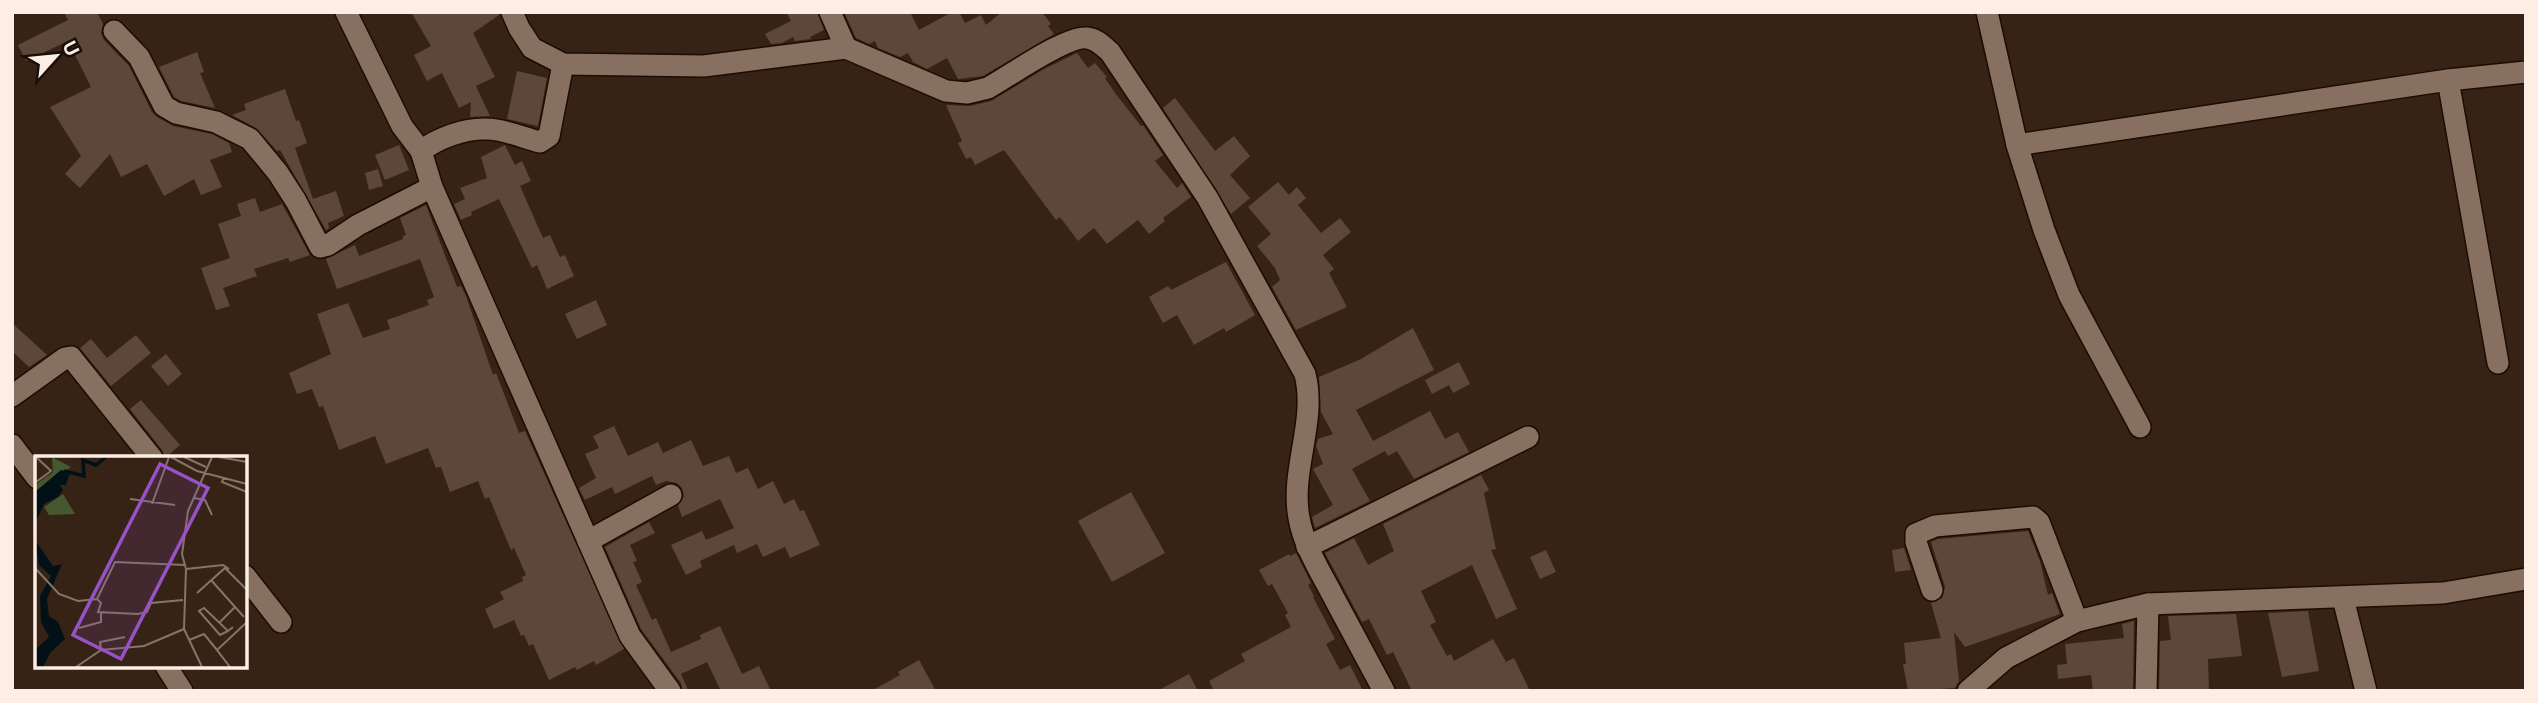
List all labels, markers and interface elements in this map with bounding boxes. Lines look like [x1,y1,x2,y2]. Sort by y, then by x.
north arrow [21,21,91,91]
text: U [56,36,86,61]
inset map [35,456,247,668]

